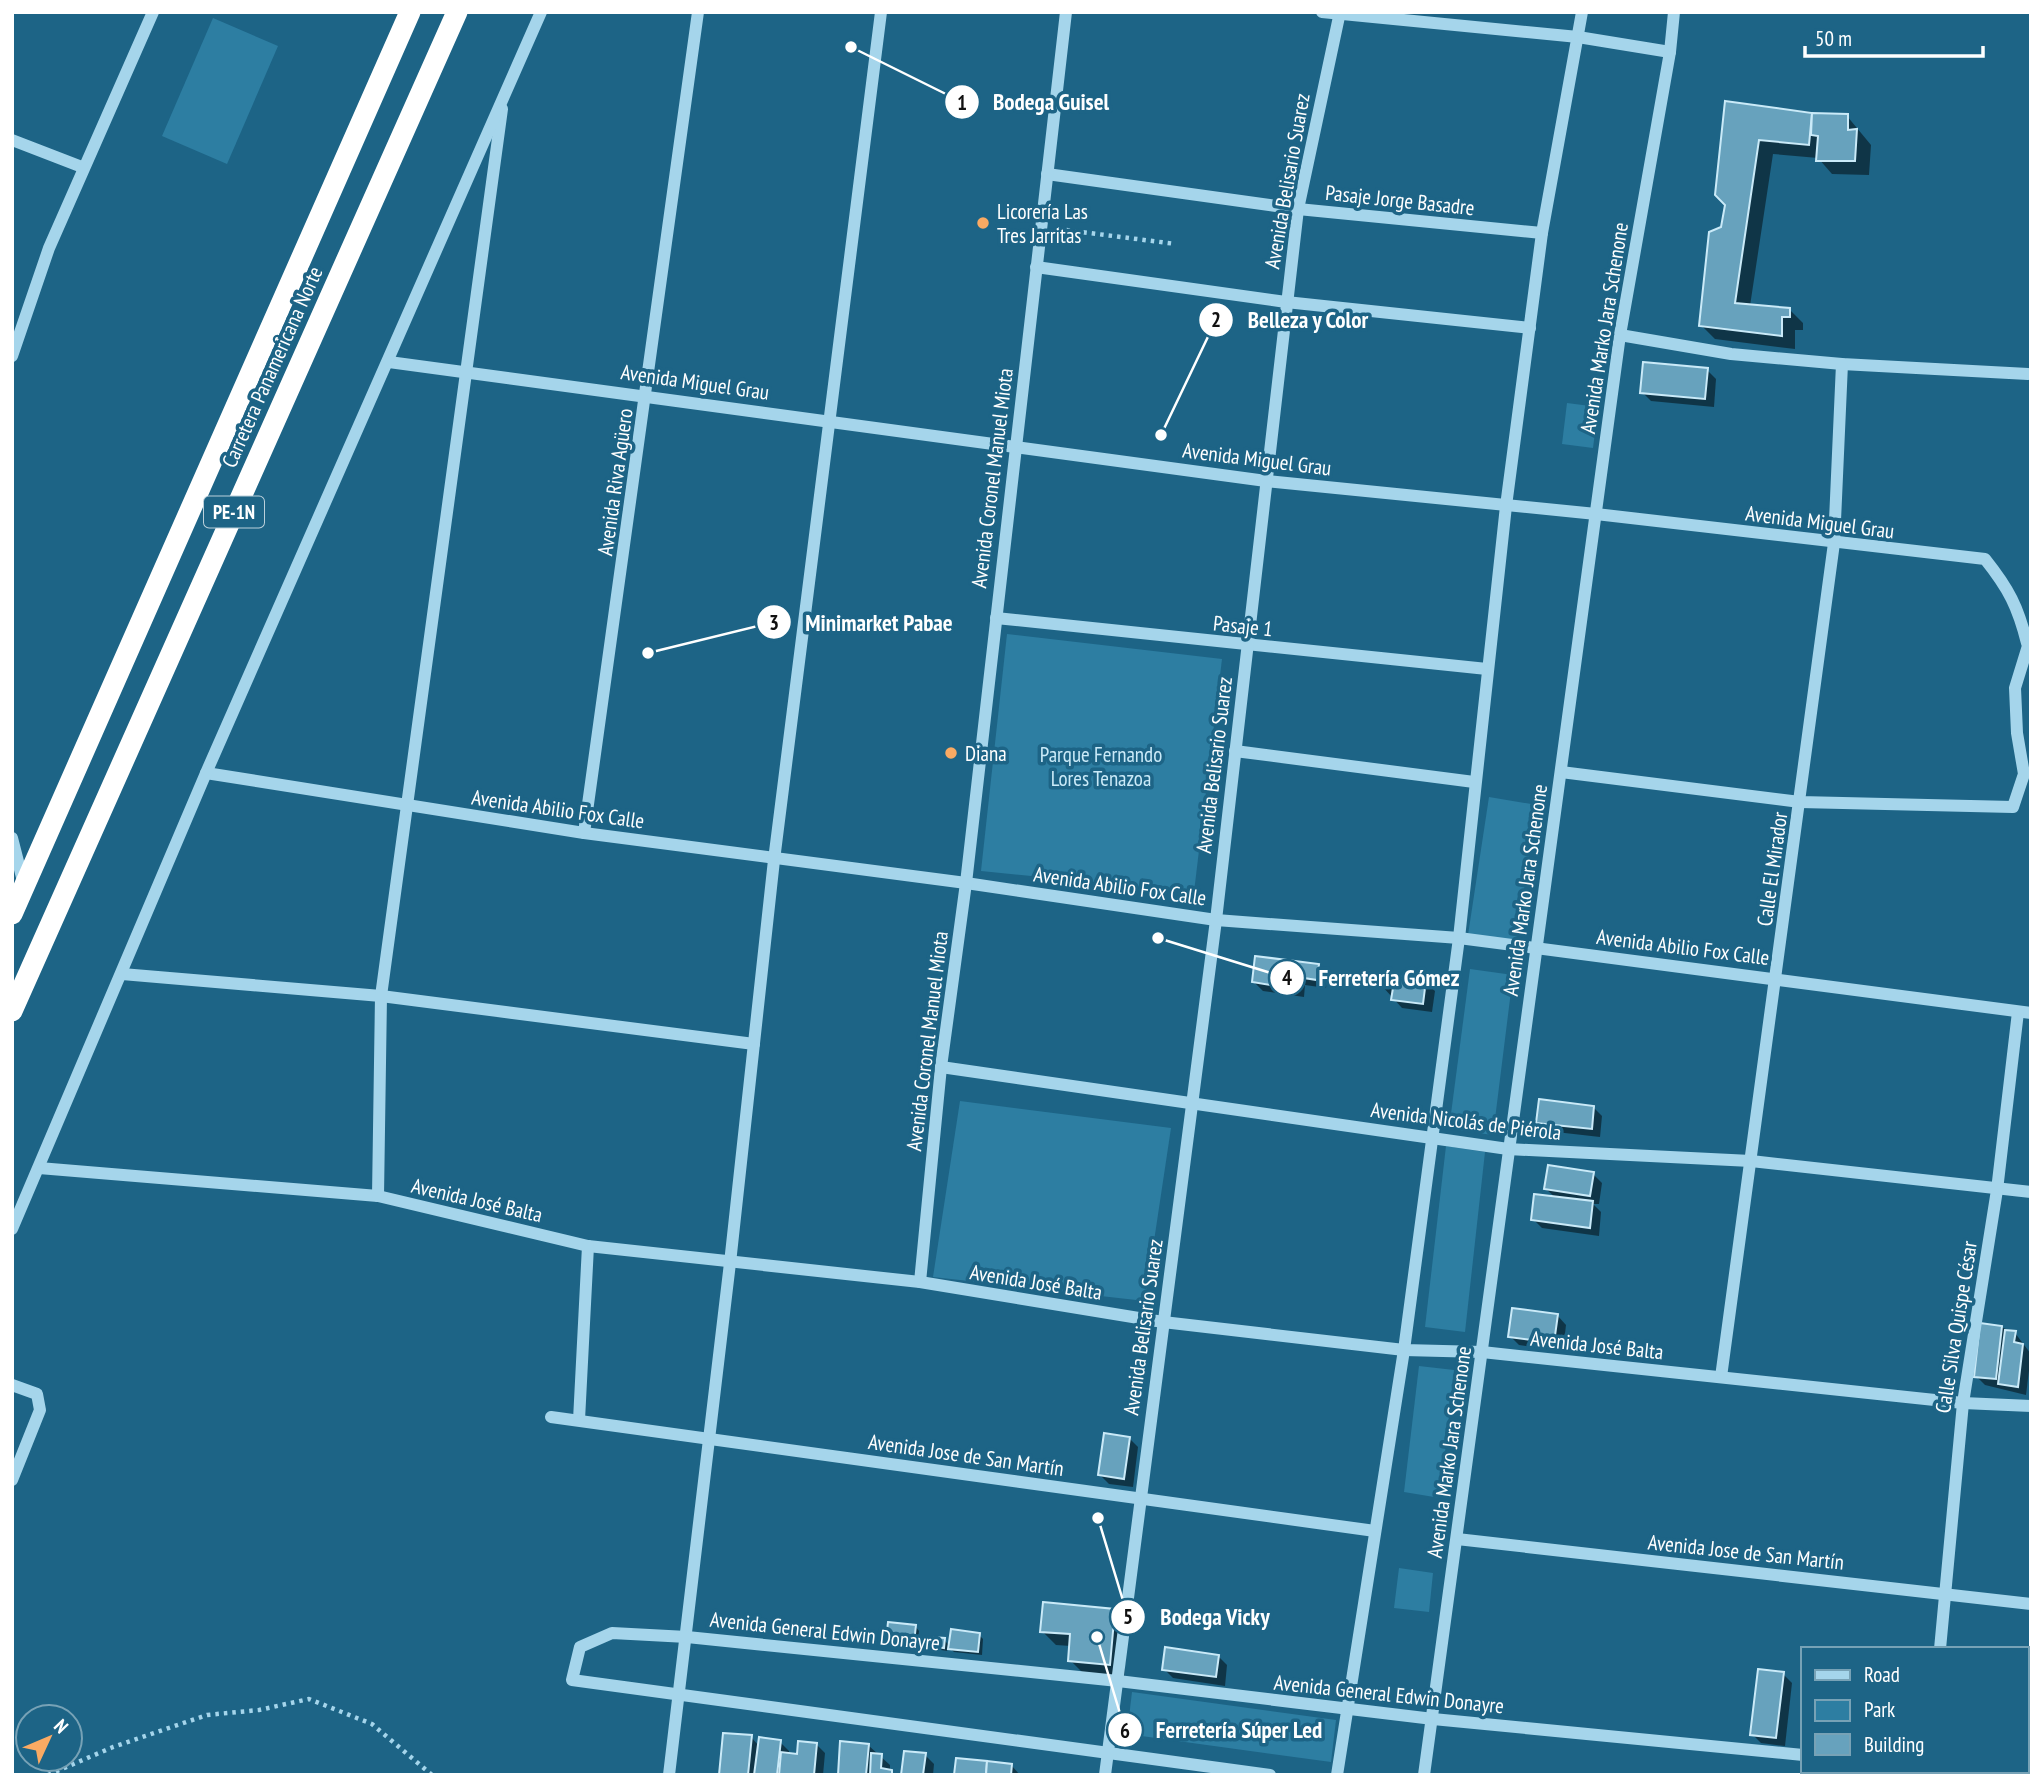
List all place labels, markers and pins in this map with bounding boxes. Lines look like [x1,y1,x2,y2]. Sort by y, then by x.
callout: Bodega Guisel [944,80,1124,124]
place label: Licorería Las Tres Jarritas [997,198,1088,249]
marker: Licorería Las Tres Jarritas [975,215,991,231]
callout: Belleza y Color [1198,298,1383,342]
callout: Minimarket Pabae [756,600,967,644]
place label: Diana [965,740,1007,767]
marker: Diana [943,745,959,761]
callout: Ferretería Gómez [1270,956,1474,1000]
callout: Bodega Vicky [1111,1595,1284,1639]
callout: Ferretería Súper Led [1107,1708,1337,1752]

